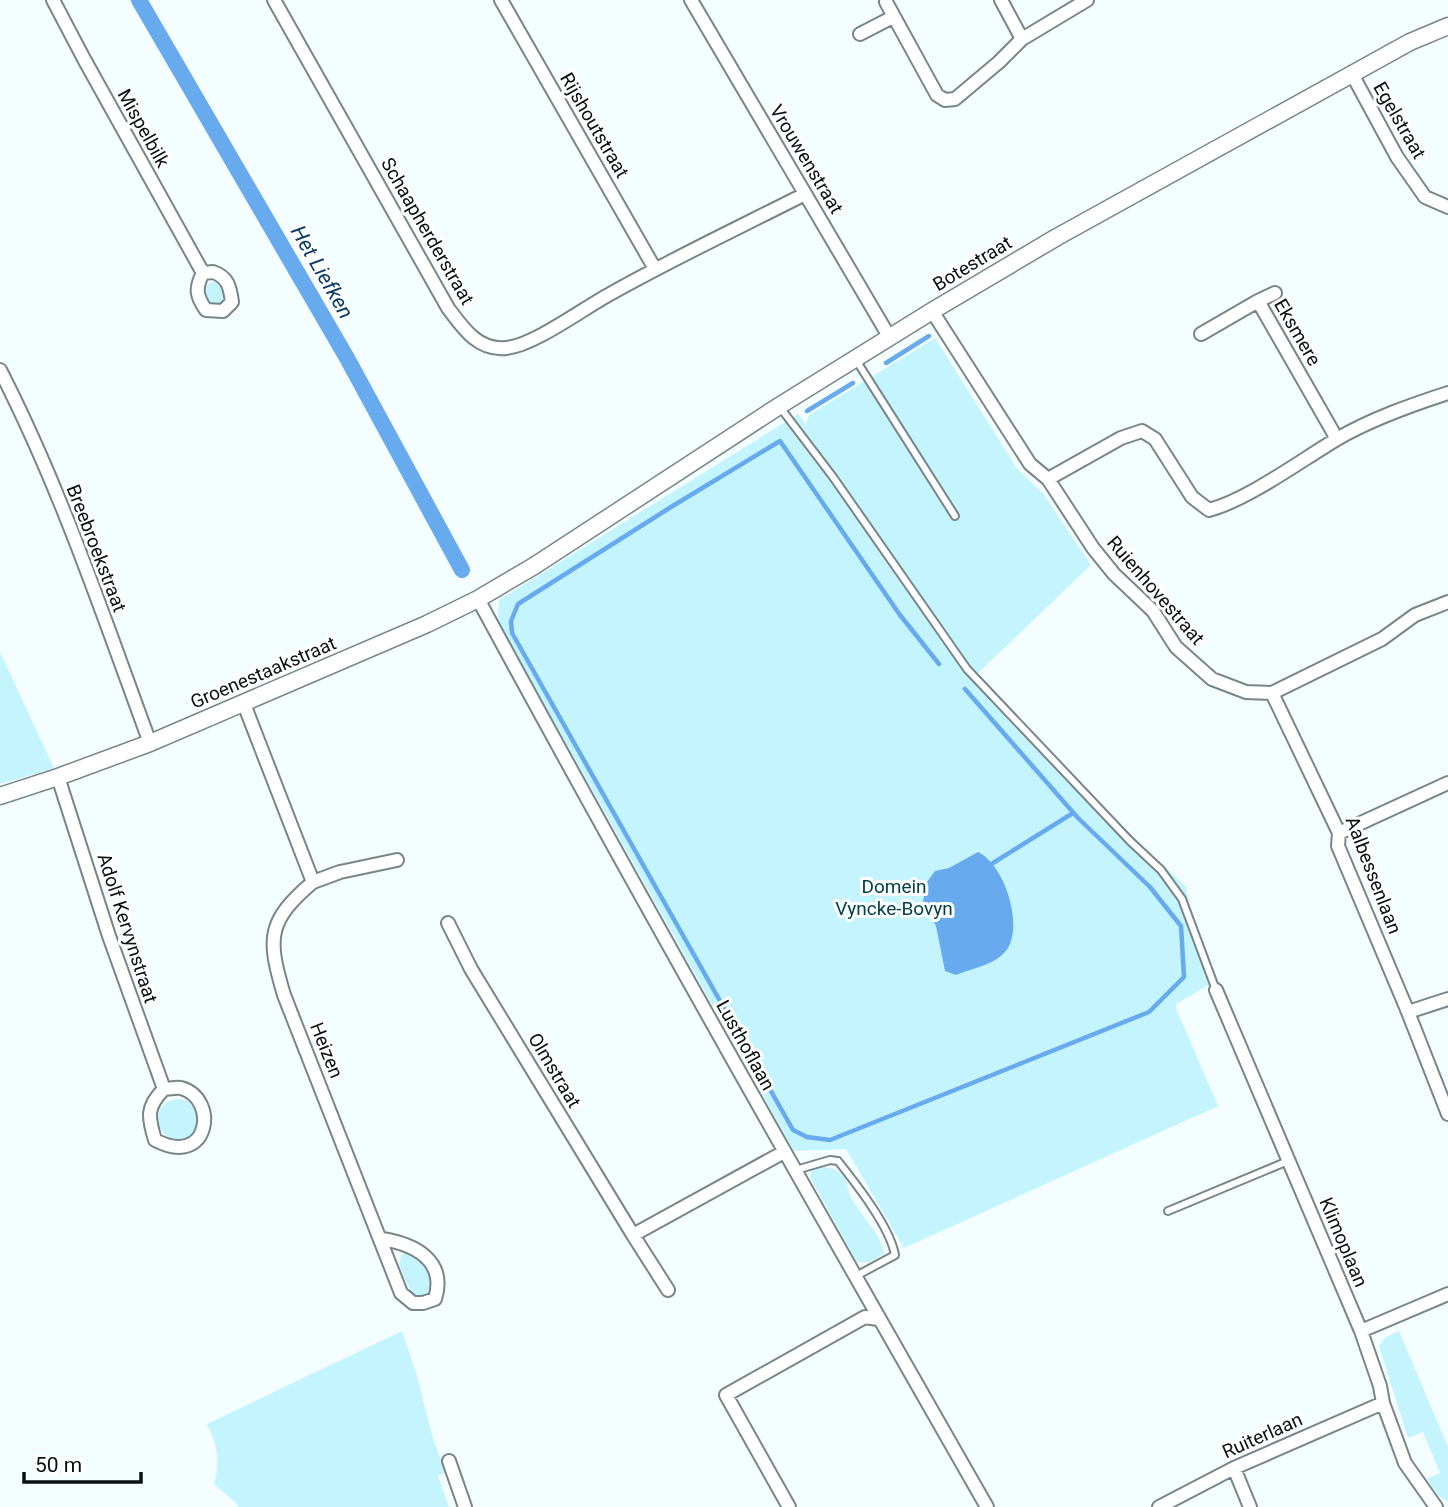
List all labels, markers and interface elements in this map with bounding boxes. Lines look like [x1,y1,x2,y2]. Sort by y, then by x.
street label: Rijshoutstraat [555,69,634,182]
street label: Egelstraat [1368,78,1431,163]
street label: Mispelbilk [113,85,175,172]
street label: Vrouwenstraat [765,101,848,218]
street label: Schaapherderstraat [376,154,479,309]
water label: Het Liefken [286,221,358,323]
street label: Botestraat [929,231,1016,296]
street label: Eksmere [1269,295,1326,370]
street label: Breebroekstraat [62,481,131,615]
street label: Ruienhovestraat [1102,531,1209,649]
street label: Groenestaakstraat [187,631,339,714]
street label: Aalbessenlaan [1341,813,1406,937]
street label: Adolf Kervynstraat [92,850,163,1006]
park label: Domein Vyncke-Bovyn [835,875,953,920]
street label: Lusthoflaan [711,996,780,1094]
street label: Heizen [305,1019,348,1081]
street label: Olmstraat [523,1029,586,1112]
street label: Klimoplaan [1314,1194,1373,1290]
street label: Ruiterlaan [1219,1408,1306,1463]
scale bar [24,1440,142,1484]
text: 50 m [35,1453,82,1477]

